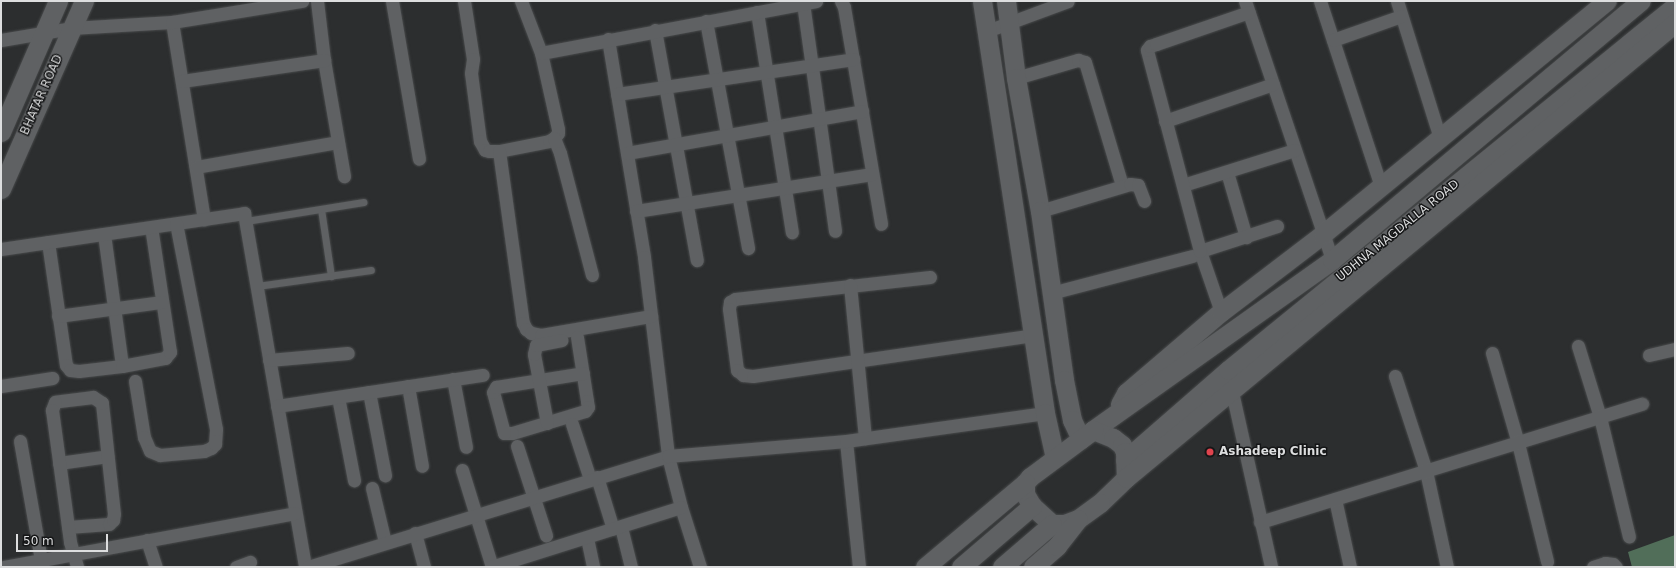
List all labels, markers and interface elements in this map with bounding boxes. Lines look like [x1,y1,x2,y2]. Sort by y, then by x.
street label: BHATAR ROAD [18,53,66,137]
street label: UDHNA MAGDALLA ROAD [1334,177,1462,285]
place label: Ashadeep Clinic [1219,445,1327,459]
marker: Ashadeep Clinic [1204,446,1216,458]
scale bar [18,526,110,552]
text: 50 m [23,534,54,548]

